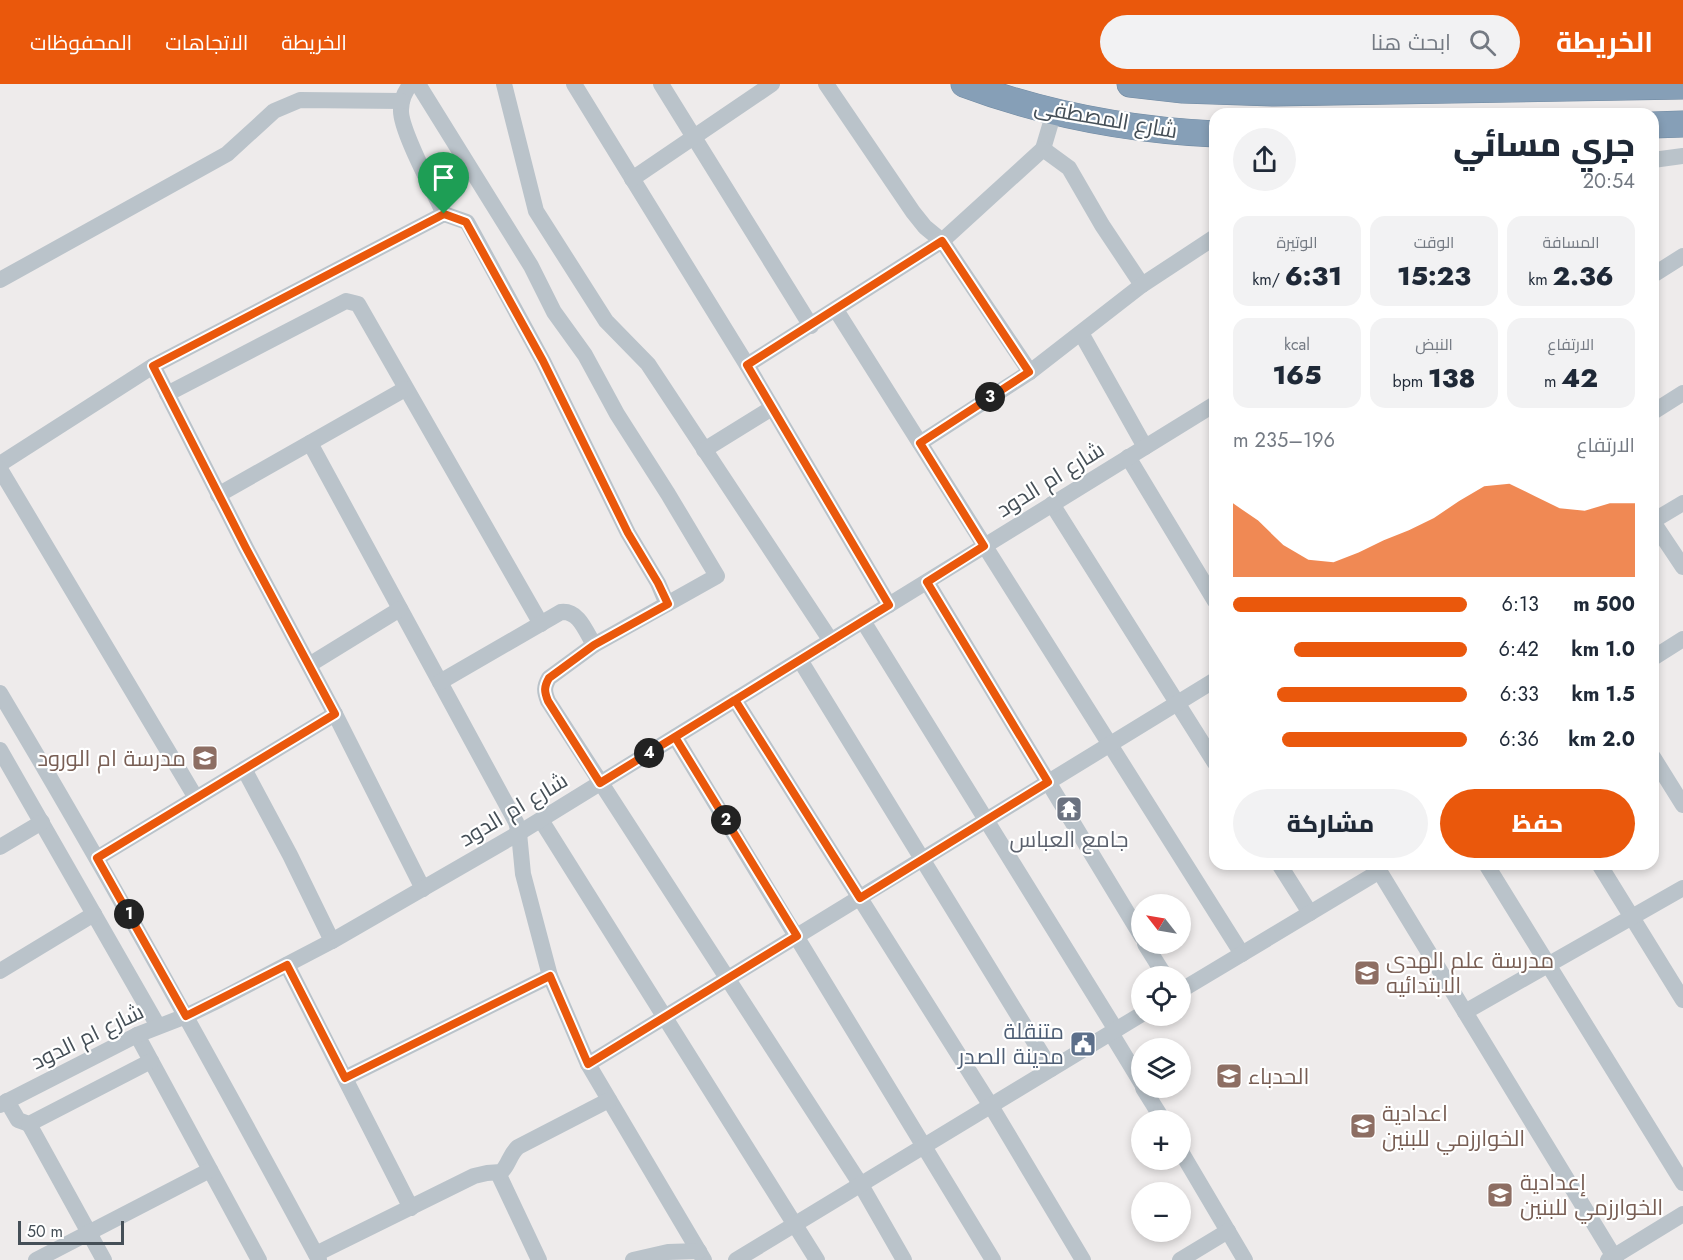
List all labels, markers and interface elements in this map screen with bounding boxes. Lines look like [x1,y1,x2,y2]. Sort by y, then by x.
search box [1100,15,1520,69]
text: الخريطة [1556,22,1653,63]
text: ابحث هنا [1371,26,1451,58]
icon: search [1466,26,1499,59]
text: المحفوظات [30,28,132,58]
text: الاتجاهات [165,28,248,58]
text: الخريطة [281,28,347,58]
street label: شارع المصطفى [1032,90,1180,146]
text: جري مسائي [1453,121,1635,168]
button: share [1233,128,1296,191]
pin [418,152,469,214]
icon: arrive [427,161,460,194]
text: 20:54 [1583,167,1635,196]
text: الوتيرة [1276,231,1318,254]
text: الوقت [1414,231,1454,254]
text: المسافة [1543,231,1599,254]
text: 6:31 [1285,257,1342,295]
text: 15:23 [1397,257,1471,295]
text: 2.36 [1553,257,1614,295]
text: /km [1252,268,1285,291]
text: km [1528,268,1553,291]
text: kcal [1284,333,1310,356]
text: النبض [1415,333,1453,356]
text: الارتفاع [1548,333,1594,356]
text: 165 [1272,356,1322,394]
text: 138 [1428,359,1475,397]
text: 42 [1561,359,1598,397]
text: bpm [1393,370,1428,393]
text: m [1544,370,1561,393]
pin: 3 [975,382,1005,412]
text: 3 [985,385,995,408]
text: 196–235 m [1233,426,1335,455]
text: الارتفاع [1576,431,1635,460]
street label: شارع ام الدود [990,433,1110,525]
text: 6:13 [1502,590,1539,619]
text: 500 m [1573,590,1635,619]
text: 6:42 [1498,635,1539,664]
text: 1.0 km [1571,635,1635,664]
text: 6:33 [1500,680,1539,709]
text: 1.5 km [1572,680,1635,709]
text: 6:36 [1499,725,1539,754]
text: 2.0 km [1568,725,1635,754]
pin: 4 [634,738,664,768]
text: 4 [643,741,655,764]
place label: مدرسة ام الورود [37,742,186,774]
school or university icon: مدرسة ام الورود [190,743,220,773]
street label: شارع ام الدود [453,764,573,854]
button: مشاركة [1233,789,1428,858]
button: حفظ [1440,789,1635,858]
temple icon: جامع العباس [1054,794,1084,824]
pin: 2 [711,805,741,835]
text: 2 [721,808,731,831]
place label: جامع العباس [1010,823,1128,855]
north arrow [1131,894,1191,954]
map controls [1131,894,1191,1242]
pin: 1 [114,899,144,929]
text: 1 [125,902,133,925]
place label: مدرسة علم الهدى الابتدائيه [1386,944,1554,1001]
school or university icon: مدرسة علم الهدى الابتدائيه [1352,958,1382,988]
button: locate [1131,966,1191,1026]
street label: شارع ام الدود [25,995,149,1077]
place label: متنقلة مدينة الصدر [956,1015,1064,1072]
public building icon: متنقلة مدينة الصدر [1068,1029,1098,1059]
button: layers [1131,1038,1191,1098]
place label: الحدباء [1248,1060,1309,1092]
school or university icon: الحدباء [1214,1061,1244,1091]
place label: اعدادية الخوارزمي للبنين [1382,1097,1525,1155]
button: + [1131,1110,1191,1170]
school or university icon: اعدادية الخوارزمي للبنين [1348,1111,1378,1141]
place label: إعدادية الخوارزمي للبنين [1520,1166,1663,1224]
school or university icon: إعدادية الخوارزمي للبنين [1485,1180,1515,1210]
button: − [1131,1182,1191,1242]
scale bar [18,1218,124,1246]
text: 50 m [27,1220,63,1243]

